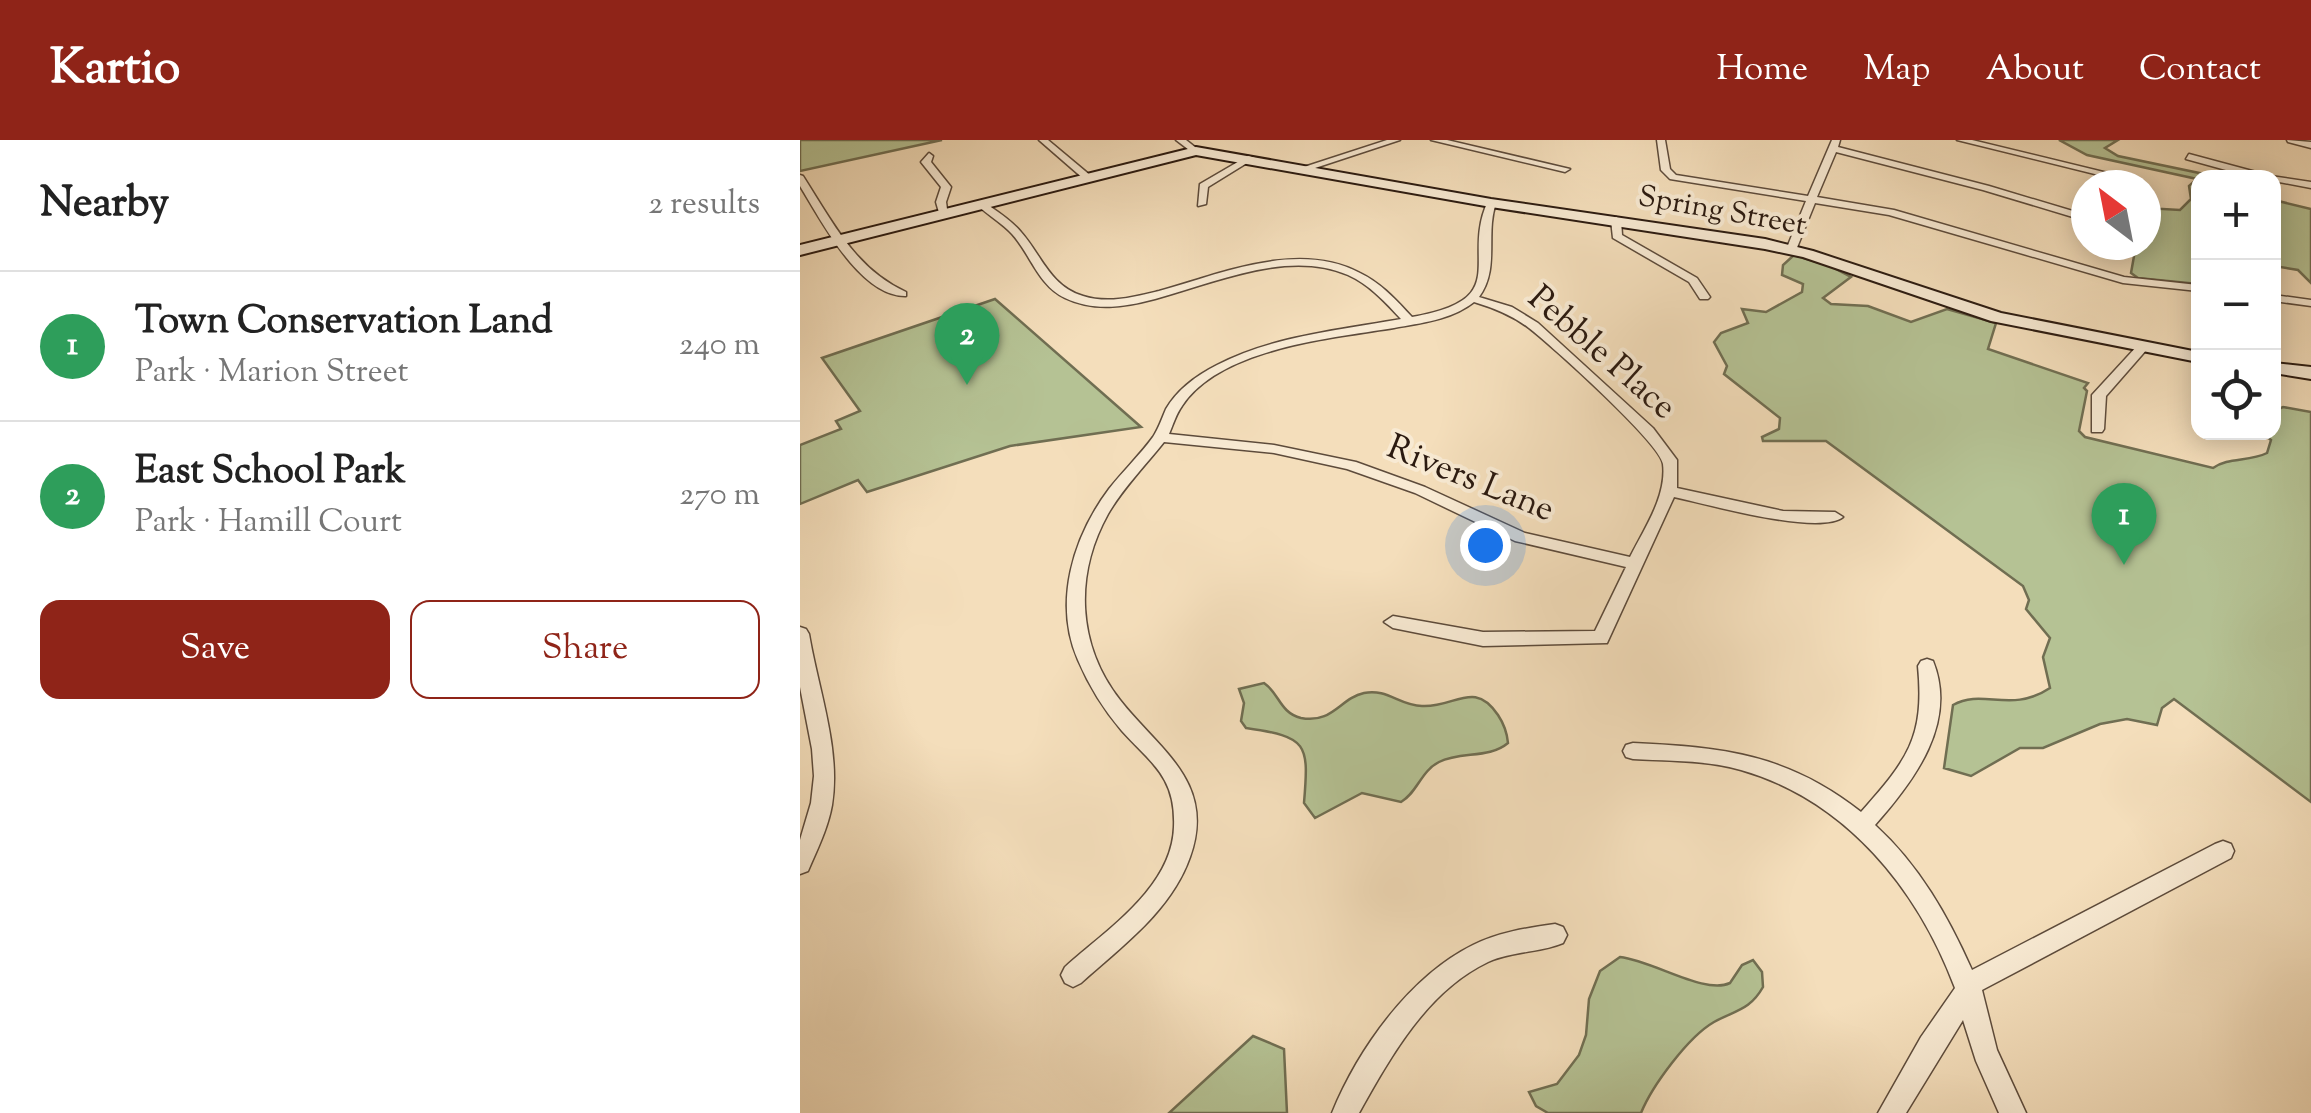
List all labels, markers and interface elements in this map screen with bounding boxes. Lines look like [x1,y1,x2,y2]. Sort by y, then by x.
text: Kartio [50,36,180,105]
text: Home [1716,45,1808,96]
text: Map [1863,45,1931,96]
text: About [1986,45,2084,96]
text: Contact [2139,45,2261,96]
north arrow [2071,170,2161,260]
map controls [2191,170,2281,440]
button: + [2191,170,2281,260]
text: Nearby [40,175,169,235]
street label: Spring Street [1634,176,1810,248]
text: 2 results [648,182,760,228]
button: − [2191,260,2281,350]
street label: Pebble Place [1515,275,1687,433]
text: Town Conservation Land [135,296,553,350]
pin: 2 [934,302,1000,385]
text: 1 [67,323,78,369]
text: 240 m [679,323,760,369]
text: Park · Marion Street [135,350,408,396]
button: locate [2191,350,2281,440]
street label: Rivers Lane [1379,423,1561,537]
text: East School Park [135,446,406,500]
text: 2 [65,473,80,519]
text: 270 m [679,473,760,519]
pin: 1 [2092,482,2156,565]
text: Park · Hamill Court [135,500,402,546]
your location [1460,520,1511,571]
button: Save [40,600,390,699]
button: Share [410,600,760,699]

